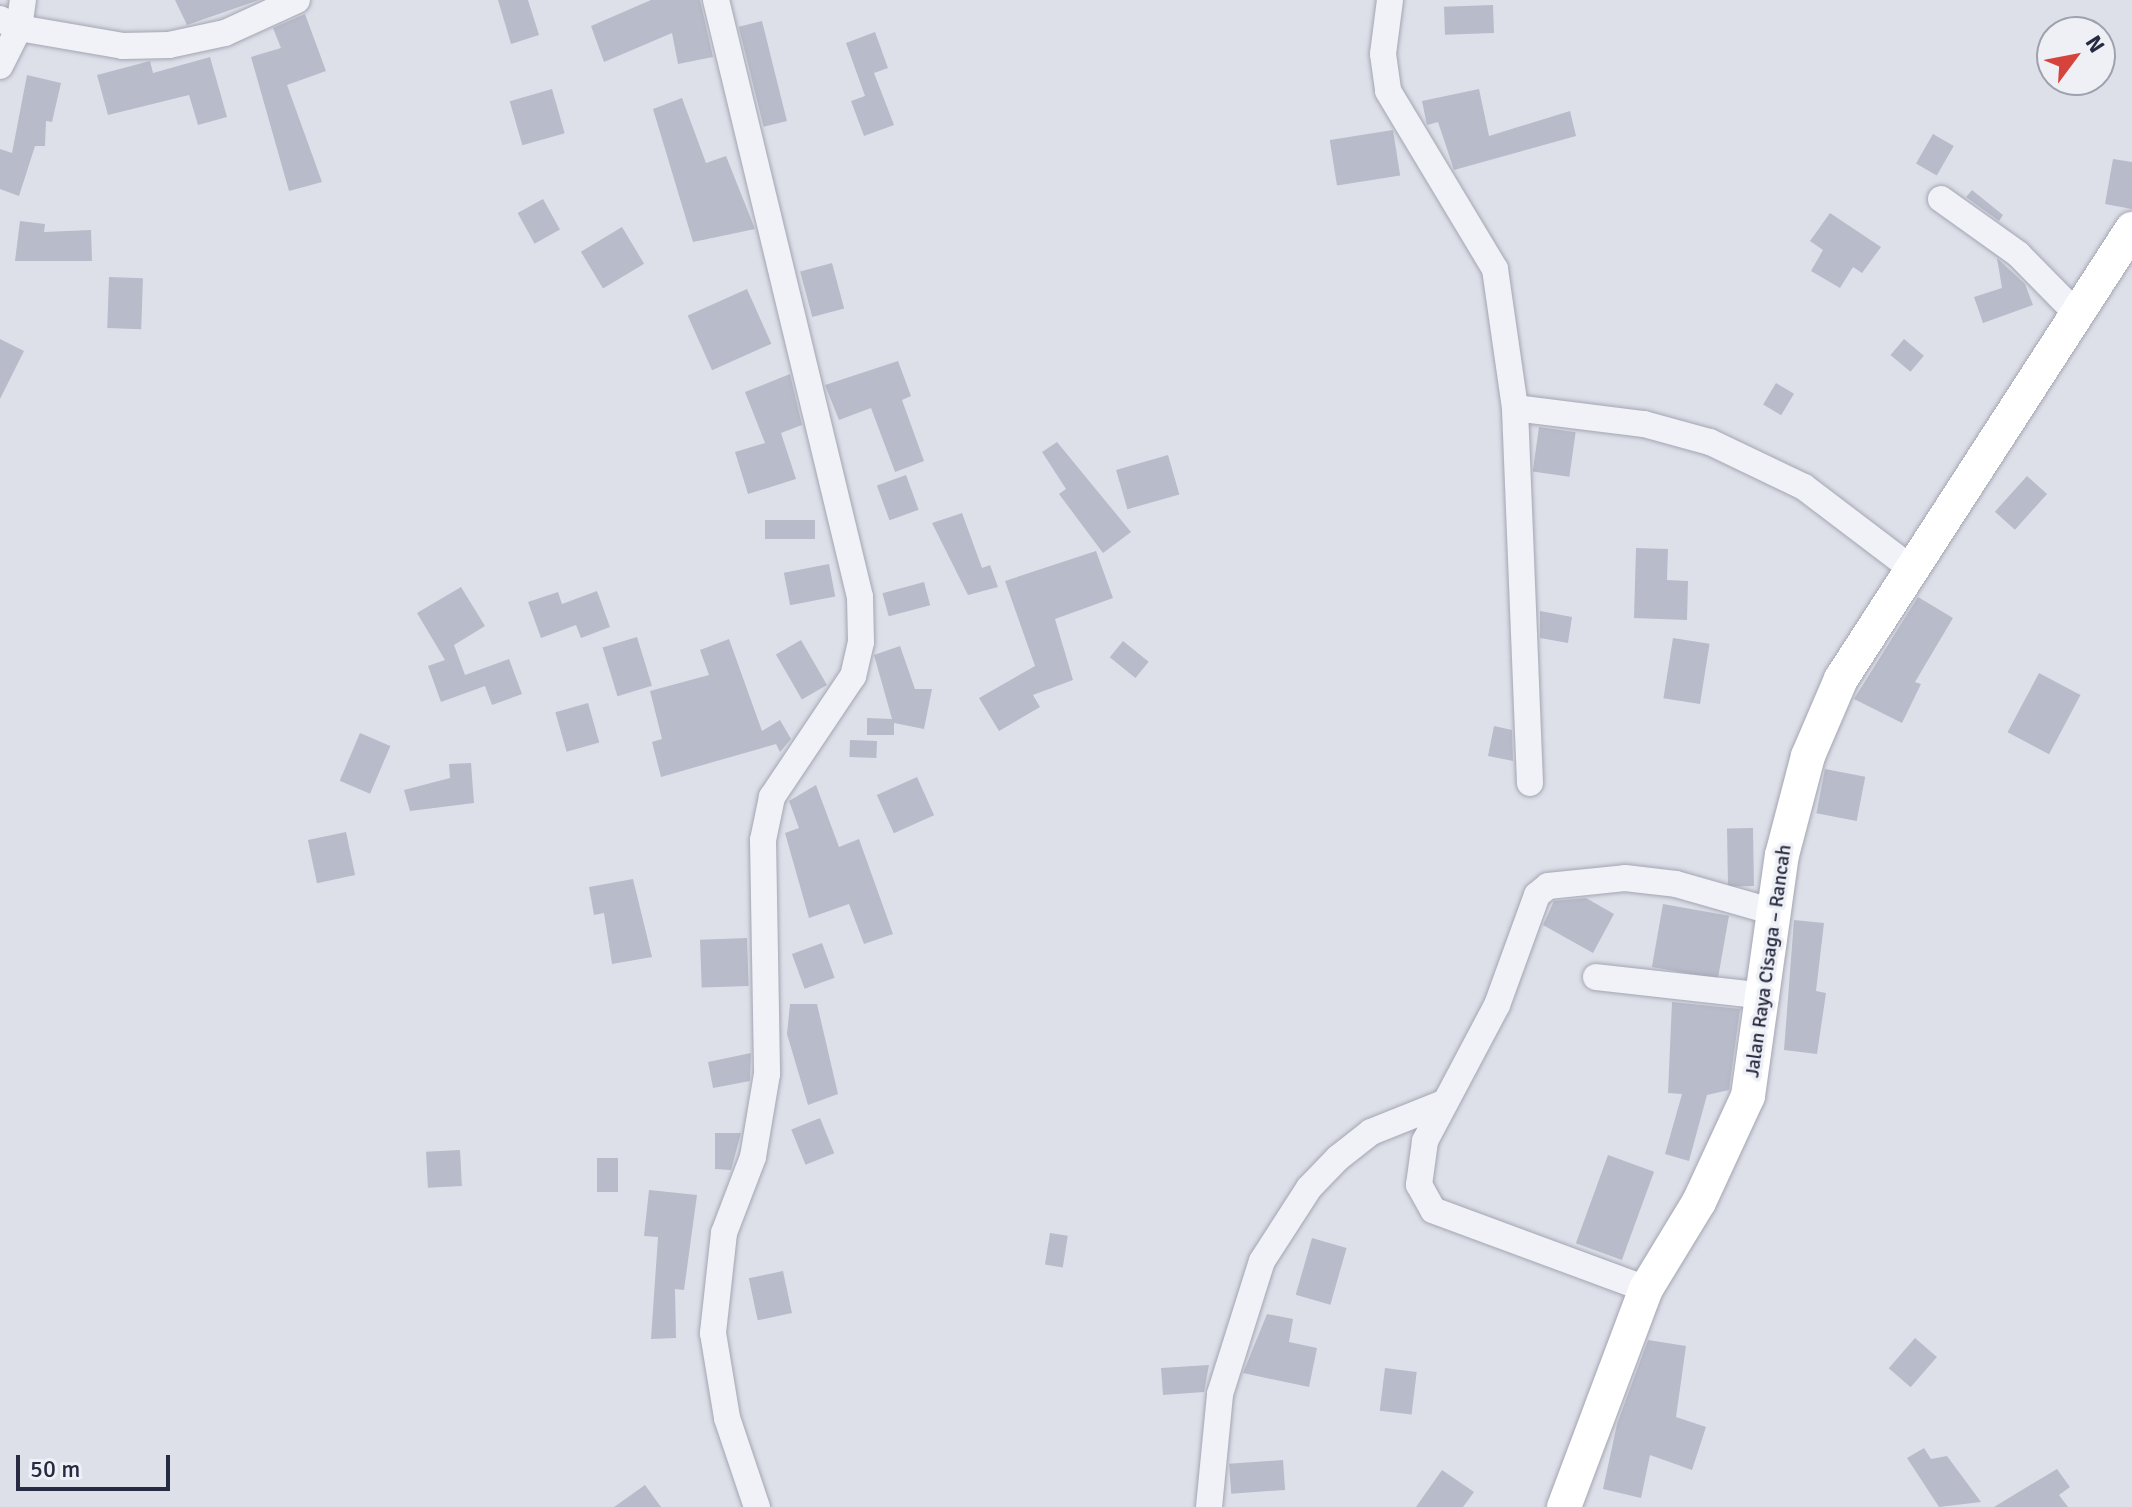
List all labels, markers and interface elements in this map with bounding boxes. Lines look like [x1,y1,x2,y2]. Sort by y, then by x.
north arrow [2036,16,2116,96]
text: N [2080,30,2111,58]
street label: Jalan Raya Cisaga – Rancah [1740,843,1796,1079]
scale bar [20,1439,174,1489]
text: 50 m [30,1454,80,1484]

